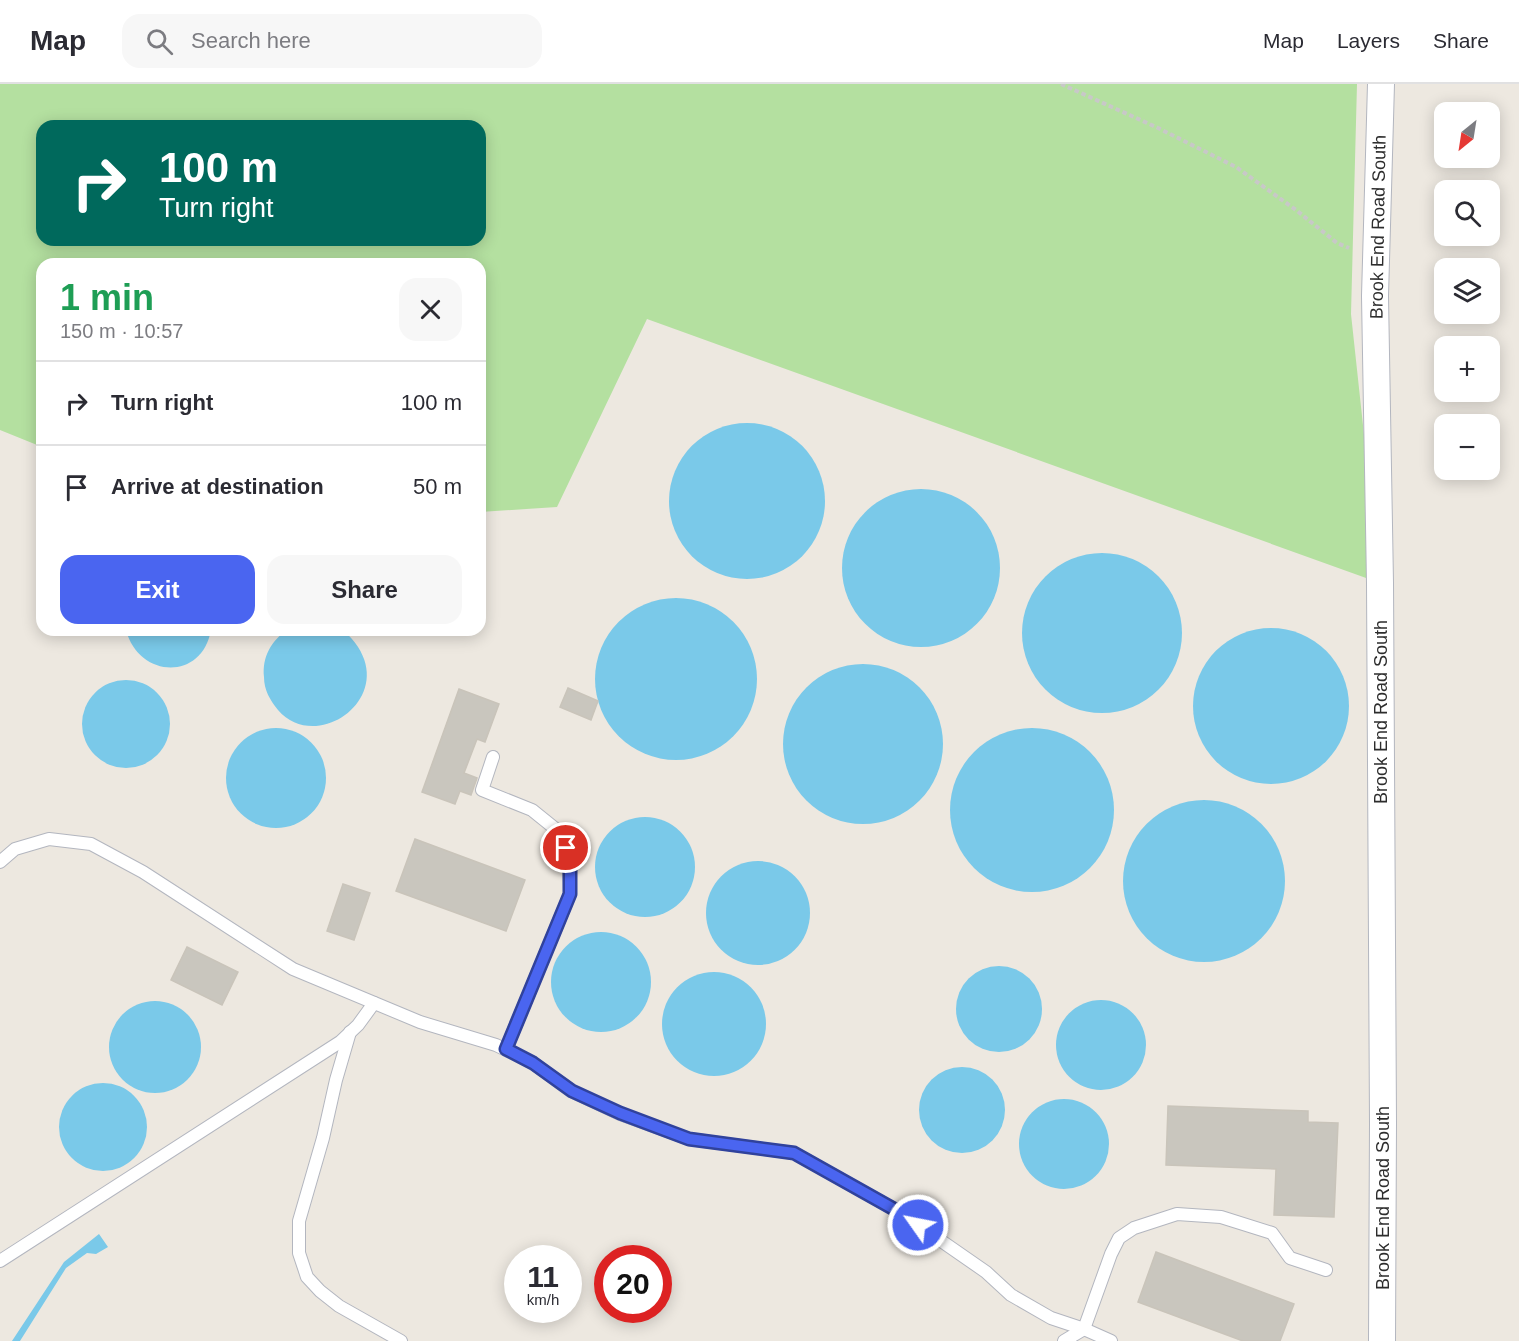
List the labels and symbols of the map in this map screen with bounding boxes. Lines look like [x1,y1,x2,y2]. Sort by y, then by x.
north arrow [1434,102,1500,168]
street label: Brook End Road South [1366,135,1390,319]
street label: Brook End Road South [1371,620,1391,804]
pin [540,822,591,873]
street label: Brook End Road South [1373,1106,1393,1290]
position arrow [886,1193,950,1257]
speed limit sign: 20 [594,1245,672,1323]

